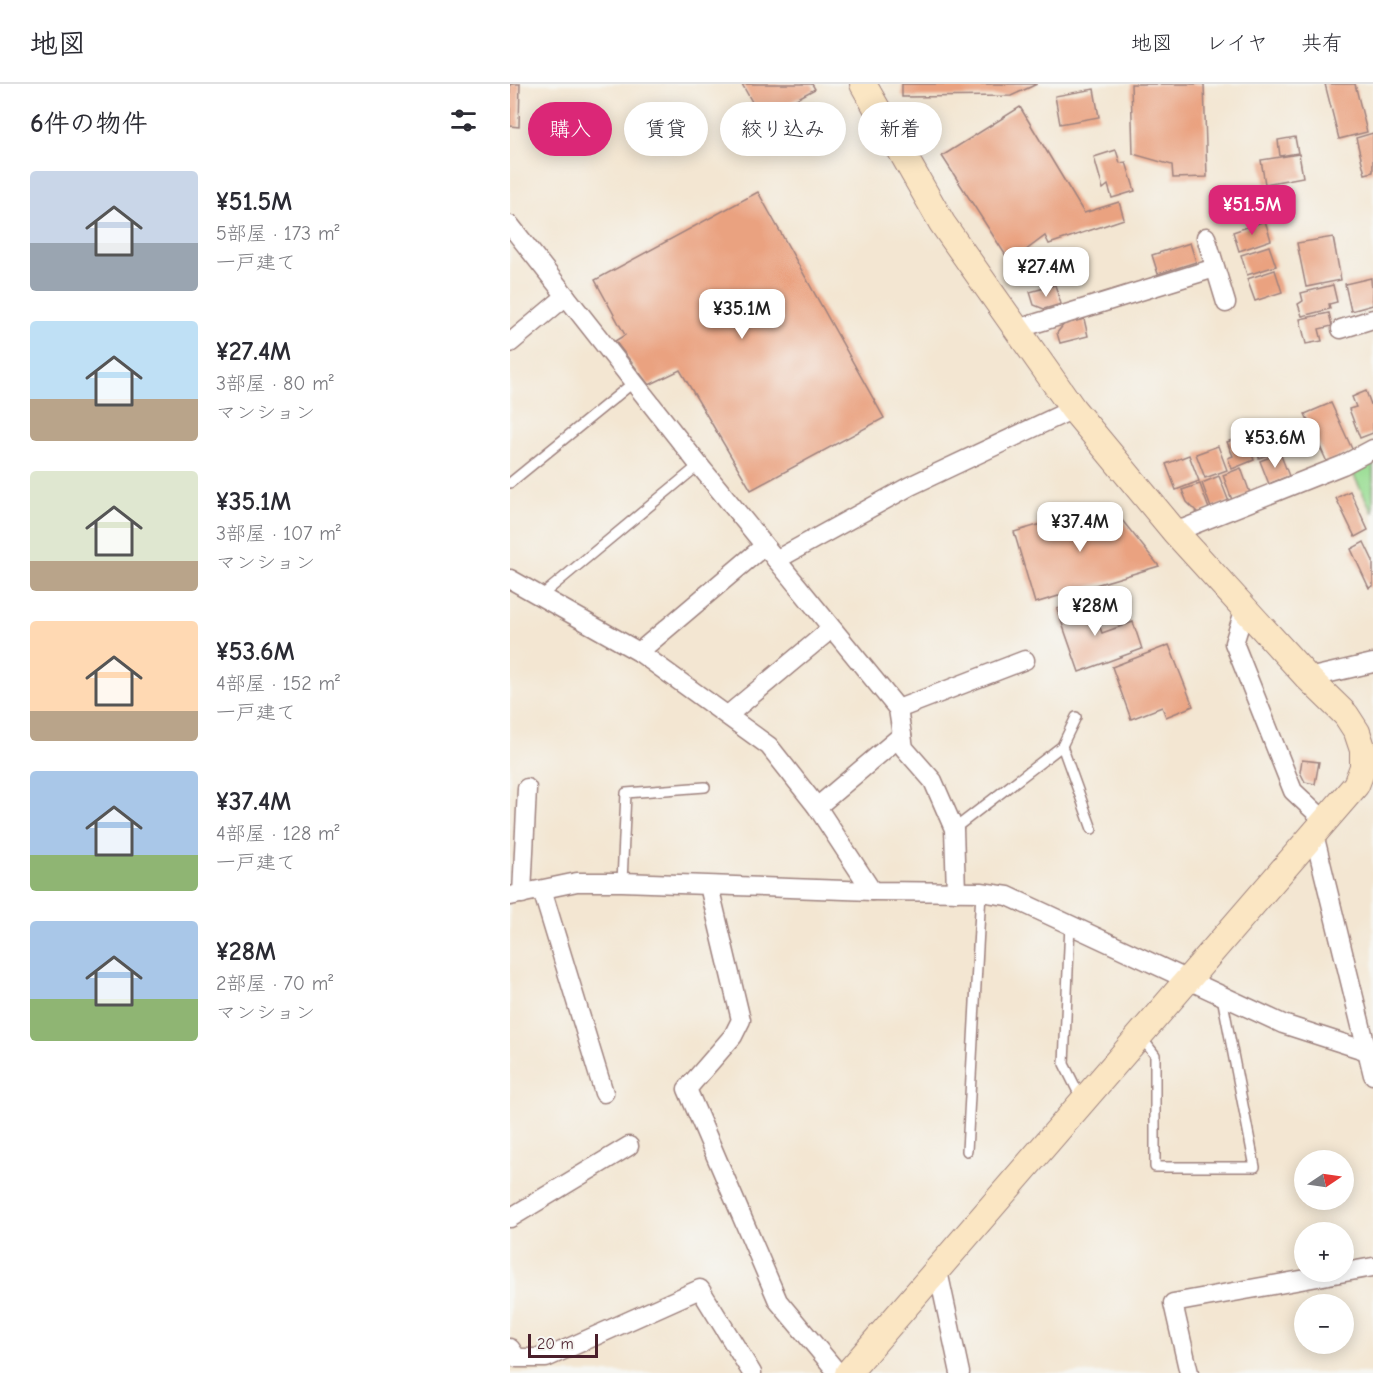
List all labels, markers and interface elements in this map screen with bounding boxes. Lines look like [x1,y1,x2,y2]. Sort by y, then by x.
text: 地図 [30,28,86,60]
text: 地図 [1131,31,1173,55]
text: レイヤ [1206,31,1268,55]
text: 共有 [1301,31,1343,55]
chip: 購入 [528,102,612,156]
chip: 賃貸 [624,102,708,156]
chip: 絞り込み [720,102,846,156]
chip: 新着 [858,102,942,156]
icon: filters [447,104,480,137]
text: 6件の物件 [30,109,148,139]
pin: ¥51.5M [1203,185,1301,236]
text: ¥51.5M [216,187,292,217]
text: ¥51.5M [1223,193,1281,216]
icon: home [78,195,150,267]
text: 5部屋 · 173 m² [216,222,339,245]
pin: ¥27.4M [997,247,1095,298]
text: 一戸建て [216,251,296,274]
text: ¥27.4M [1017,255,1075,278]
pin: ¥35.1M [693,289,791,340]
text: ¥35.1M [713,297,771,320]
text: ¥27.4M [216,337,291,367]
icon: home [78,345,150,417]
text: 3部屋 · 80 m² [216,372,334,395]
text: マンション [216,401,315,424]
pin: ¥53.6M [1226,418,1324,469]
text: ¥53.6M [1245,426,1305,449]
text: ¥35.1M [216,487,291,517]
icon: home [78,495,150,567]
pin: ¥37.4M [1031,502,1129,553]
text: ¥37.4M [1051,510,1109,533]
text: 3部屋 · 107 m² [216,522,341,545]
text: マンション [216,551,315,574]
pin: ¥28M [1059,586,1131,637]
text: ¥28M [1072,594,1118,617]
text: ¥53.6M [216,637,295,667]
icon: home [78,645,150,717]
text: 4部屋 · 152 m² [216,672,340,695]
text: 一戸建て [216,701,296,724]
text: ¥37.4M [216,787,291,817]
icon: home [78,795,150,867]
text: 4部屋 · 128 m² [216,822,339,845]
text: 一戸建て [216,851,296,874]
text: ¥28M [216,937,276,967]
icon: home [78,945,150,1017]
text: 2部屋 · 70 m² [216,972,333,995]
text: マンション [216,1001,315,1024]
north arrow [1294,1150,1354,1210]
map controls [1294,1150,1354,1354]
button: + [1294,1222,1354,1282]
button: − [1294,1294,1354,1354]
scale bar [528,1331,598,1358]
text: 20 m [537,1335,574,1353]

